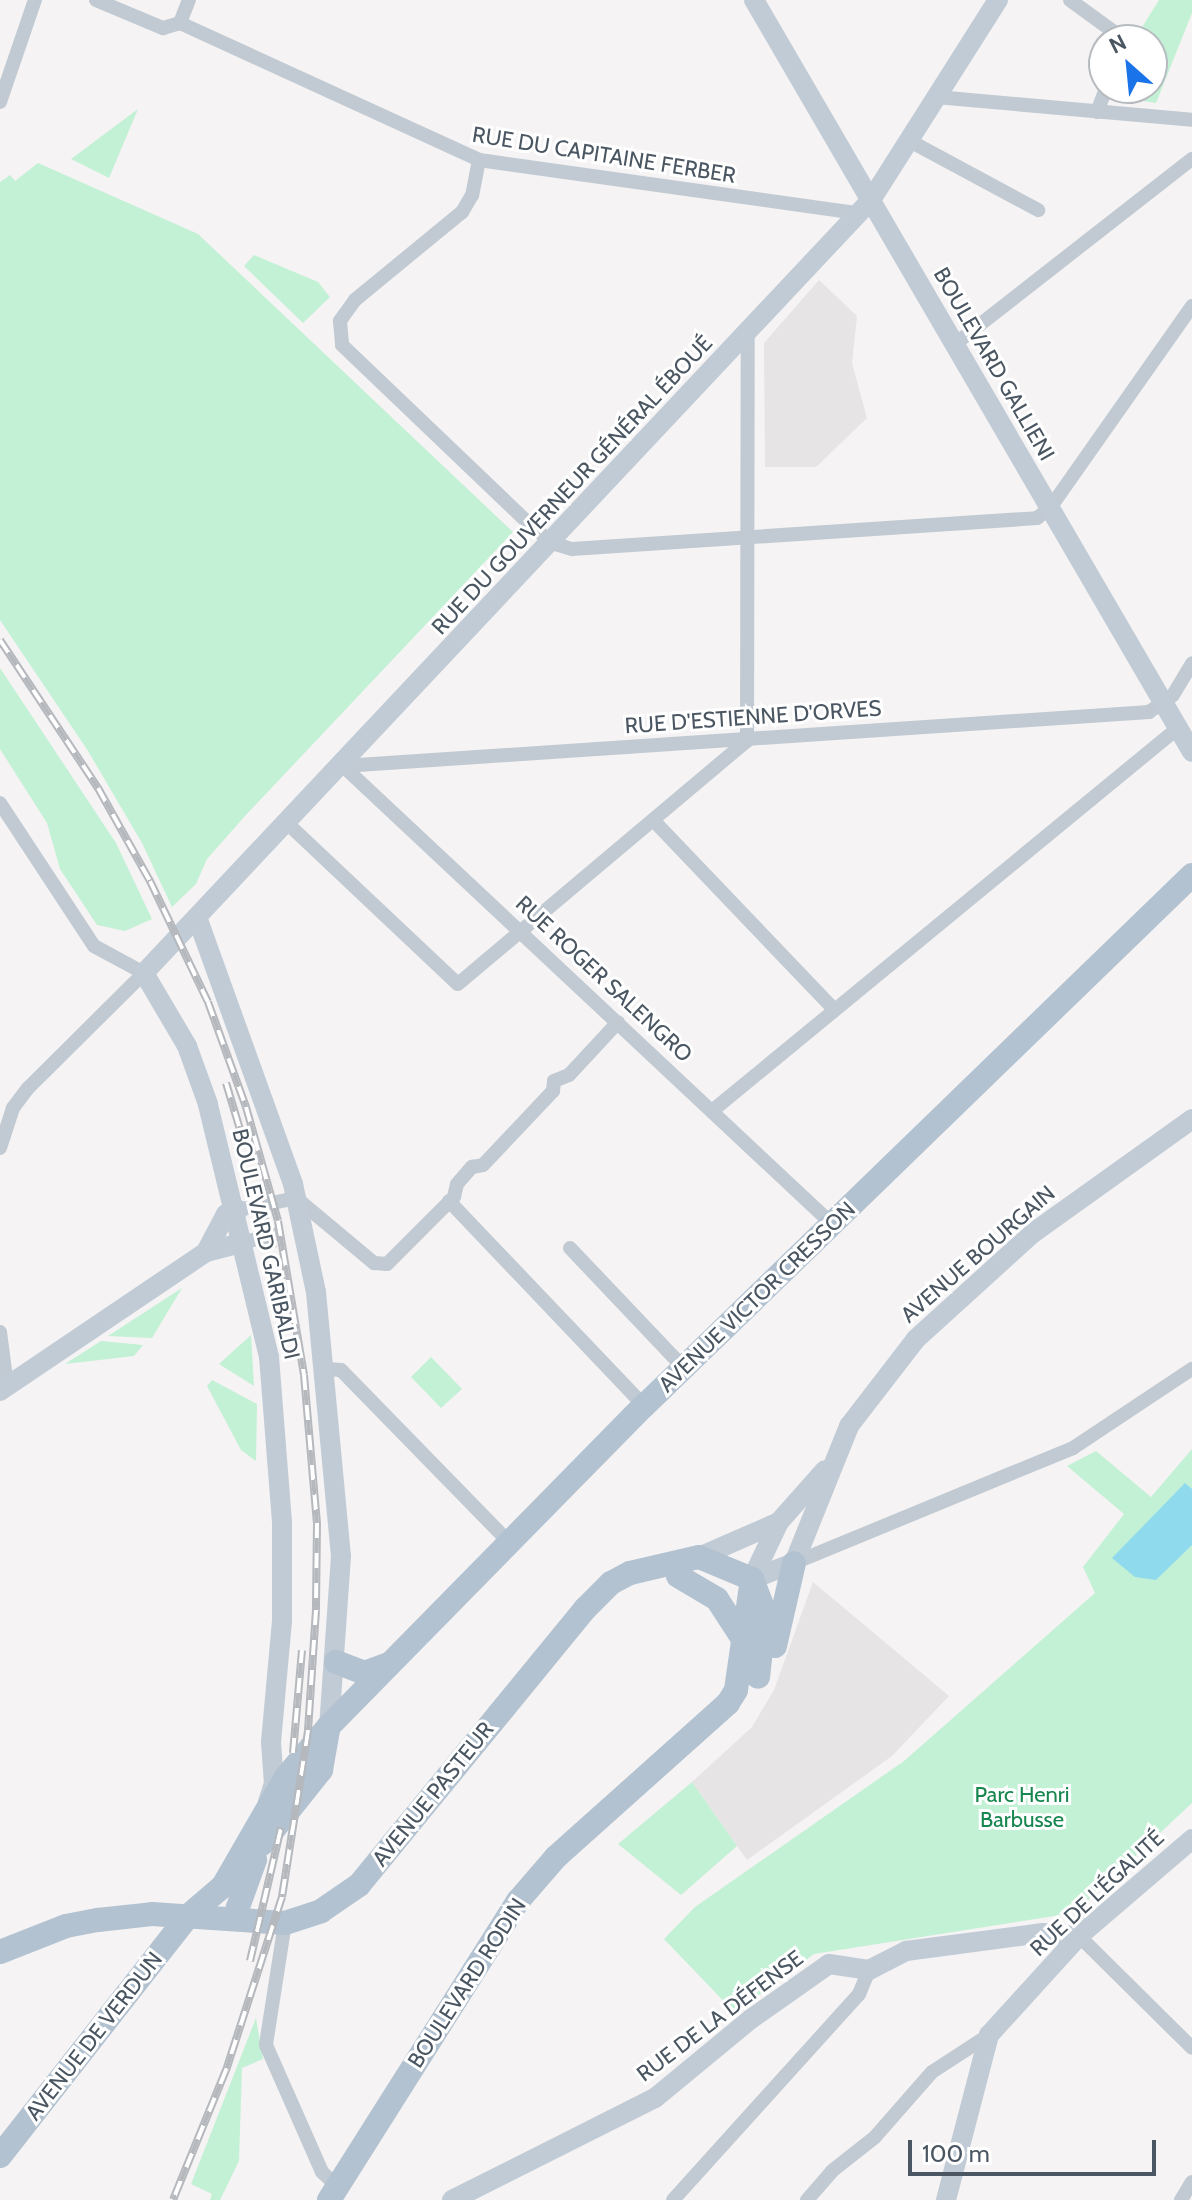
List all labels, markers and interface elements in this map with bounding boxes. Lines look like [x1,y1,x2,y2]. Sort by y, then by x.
north arrow [1088,24,1168,104]
text: N [1105,28,1131,60]
street label: RUE DU CAPITAINE FERBER [470,121,738,189]
street label: BOULEVARD GALLIENI [928,263,1060,465]
street label: RUE DU GOUVERNEUR GÉNÉRAL ÉBOUÉ [426,330,718,640]
street label: RUE D'ESTIENNE D'ORVES [624,695,882,739]
street label: RUE ROGER SALENGRO [510,890,698,1068]
street label: BOULEVARD GARIBALDI [227,1126,305,1362]
street label: AVENUE BOURGAIN [896,1180,1060,1328]
street label: AVENUE VICTOR CRESSON [653,1196,861,1398]
street label: AVENUE PASTEUR [367,1717,499,1871]
park label: Parc Henri Barbusse [975,1781,1069,1832]
street label: RUE DE L'ÉGALITÉ [1025,1824,1169,1962]
street label: BOULEVARD RODIN [402,1893,532,2073]
street label: RUE DE LA DÉFENSE [632,1945,808,2087]
street label: AVENUE DE VERDUN [20,1947,168,2125]
scale bar [912,2124,1160,2174]
text: 100 m [922,2139,990,2168]

